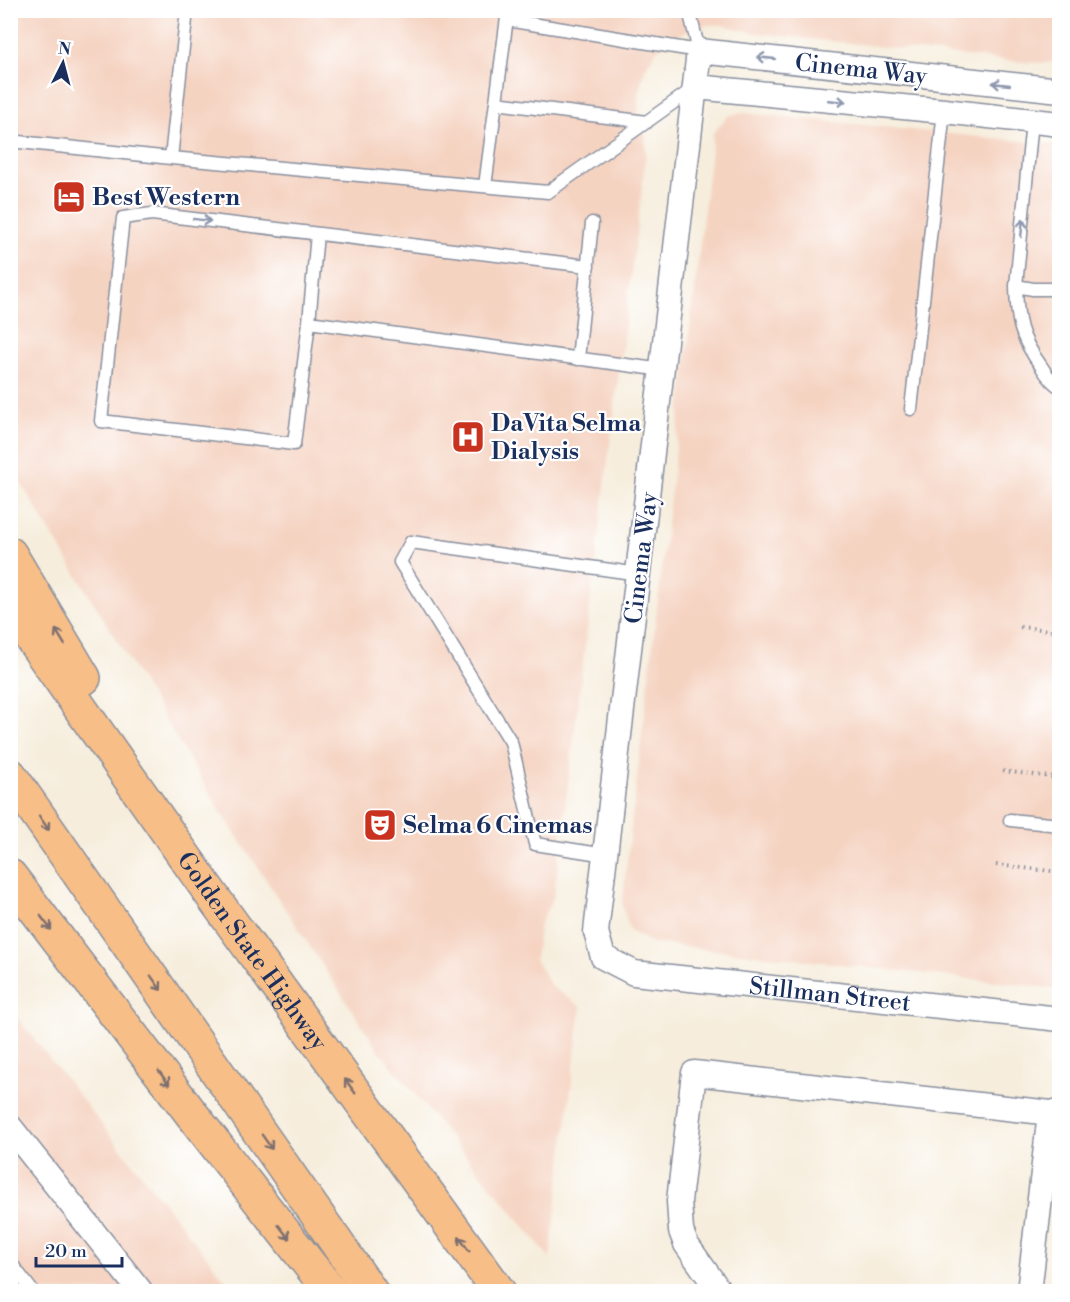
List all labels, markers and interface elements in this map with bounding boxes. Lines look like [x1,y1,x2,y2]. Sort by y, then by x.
north arrow [33,33,93,93]
text: N [57,38,72,60]
street label: Cinema Way [793,48,929,92]
one-way arrow [756,52,776,63]
one-way arrow [992,78,1012,89]
one-way arrow [827,96,847,107]
hotel icon: Best Western [51,179,87,215]
place label: Best Western [92,183,240,213]
one-way arrow [192,215,211,226]
one-way arrow [1017,219,1028,239]
place label: DaVita Selma Dialysis [491,409,642,467]
hospital icon: DaVita Selma Dialysis [450,419,486,455]
street label: Cinema Way [619,490,665,626]
one-way arrow [53,629,65,646]
theatre icon: Selma 6 Cinemas [362,807,398,843]
place label: Selma 6 Cinemas [403,811,593,841]
one-way arrow [38,814,50,830]
street label: Golden State Highway [170,846,333,1057]
one-way arrow [40,914,52,930]
street label: Stillman Street [748,972,912,1019]
one-way arrow [150,974,162,990]
one-way arrow [158,1069,170,1085]
one-way arrow [344,1079,356,1095]
one-way arrow [261,1134,273,1150]
one-way arrow [277,1223,290,1239]
scale bar [36,1230,122,1268]
one-way arrow [458,1237,471,1253]
text: 20 m [45,1240,87,1263]

